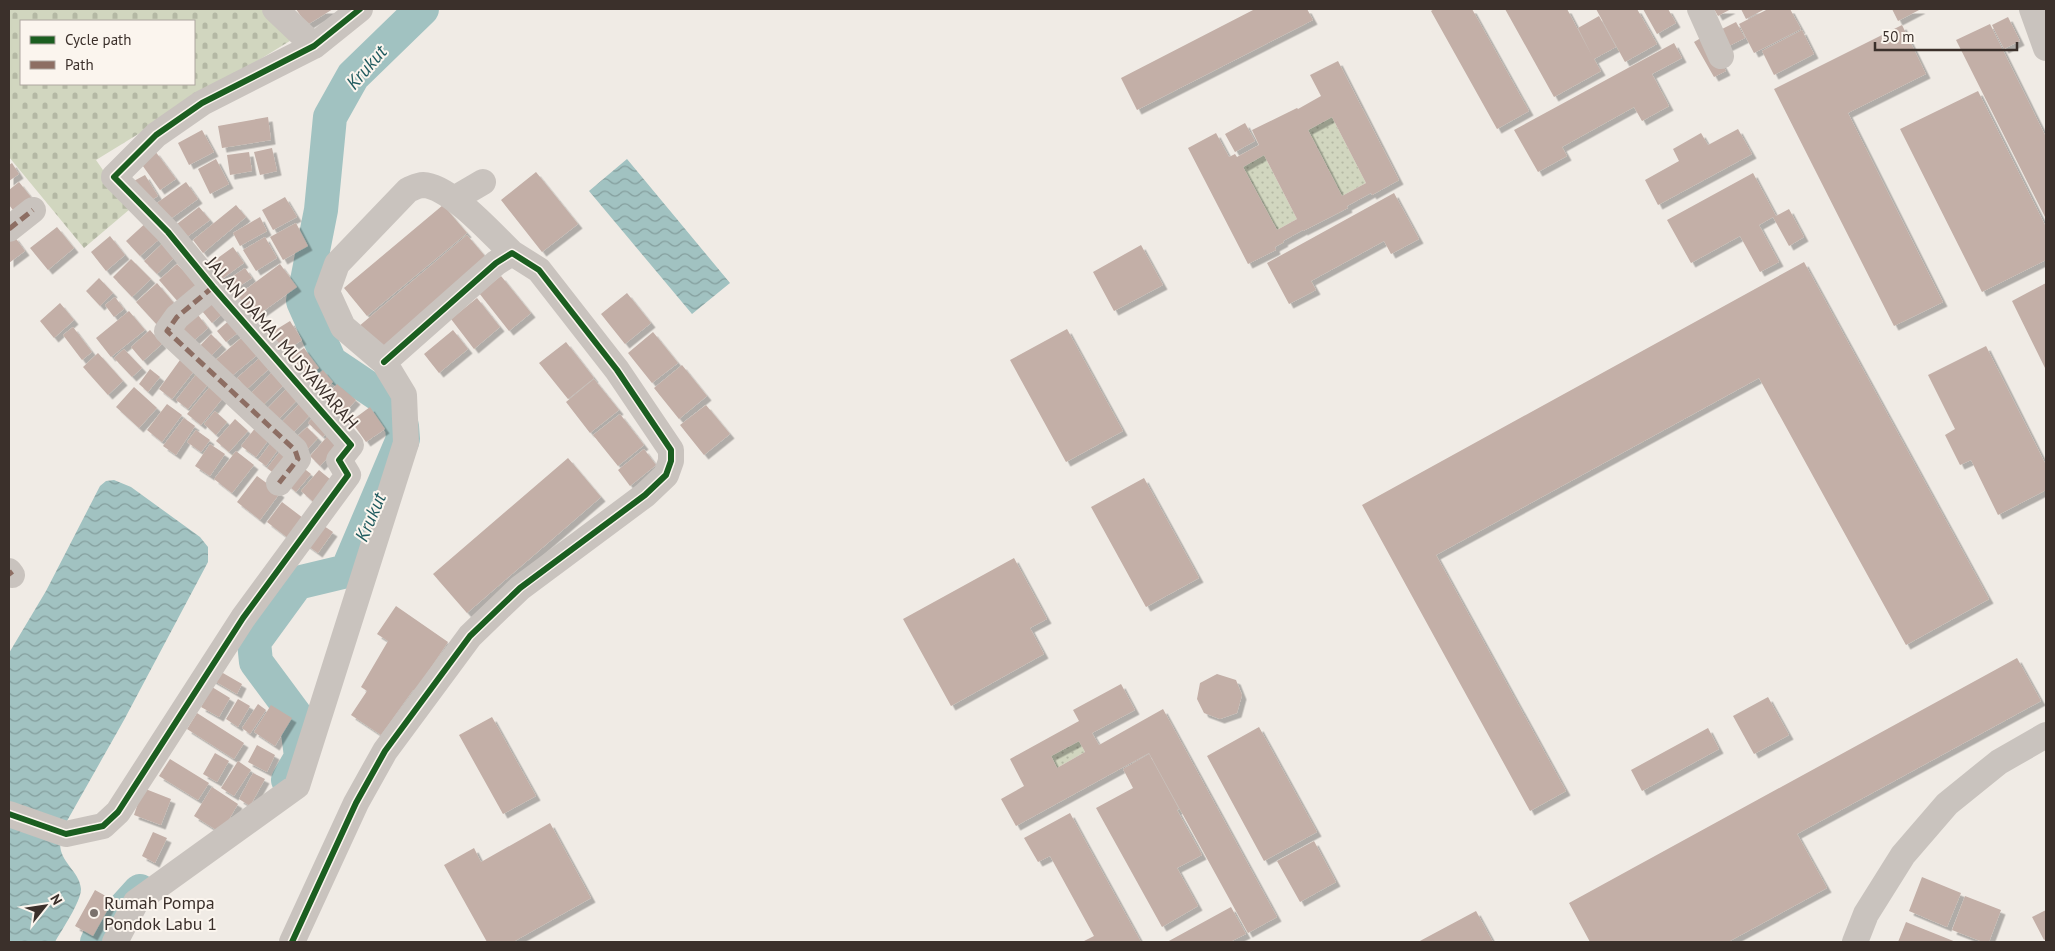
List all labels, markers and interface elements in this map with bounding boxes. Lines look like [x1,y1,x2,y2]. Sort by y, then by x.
legend [20,20,195,85]
scale bar [1875,20,2018,52]
text: 50 m [1882,27,1915,46]
text: Cycle path [65,30,131,49]
water label: Krukut [340,39,392,94]
text: Path [65,55,94,74]
street label: JALAN DAMAI MUSYAWARAH [200,251,364,434]
water label: Krukut [349,488,391,545]
north arrow [20,881,70,931]
text: N [46,891,66,908]
place label: Rumah Pompa Pondok Labu 1 [104,891,217,935]
marker: Rumah Pompa Pondok Labu 1 [88,907,100,919]

